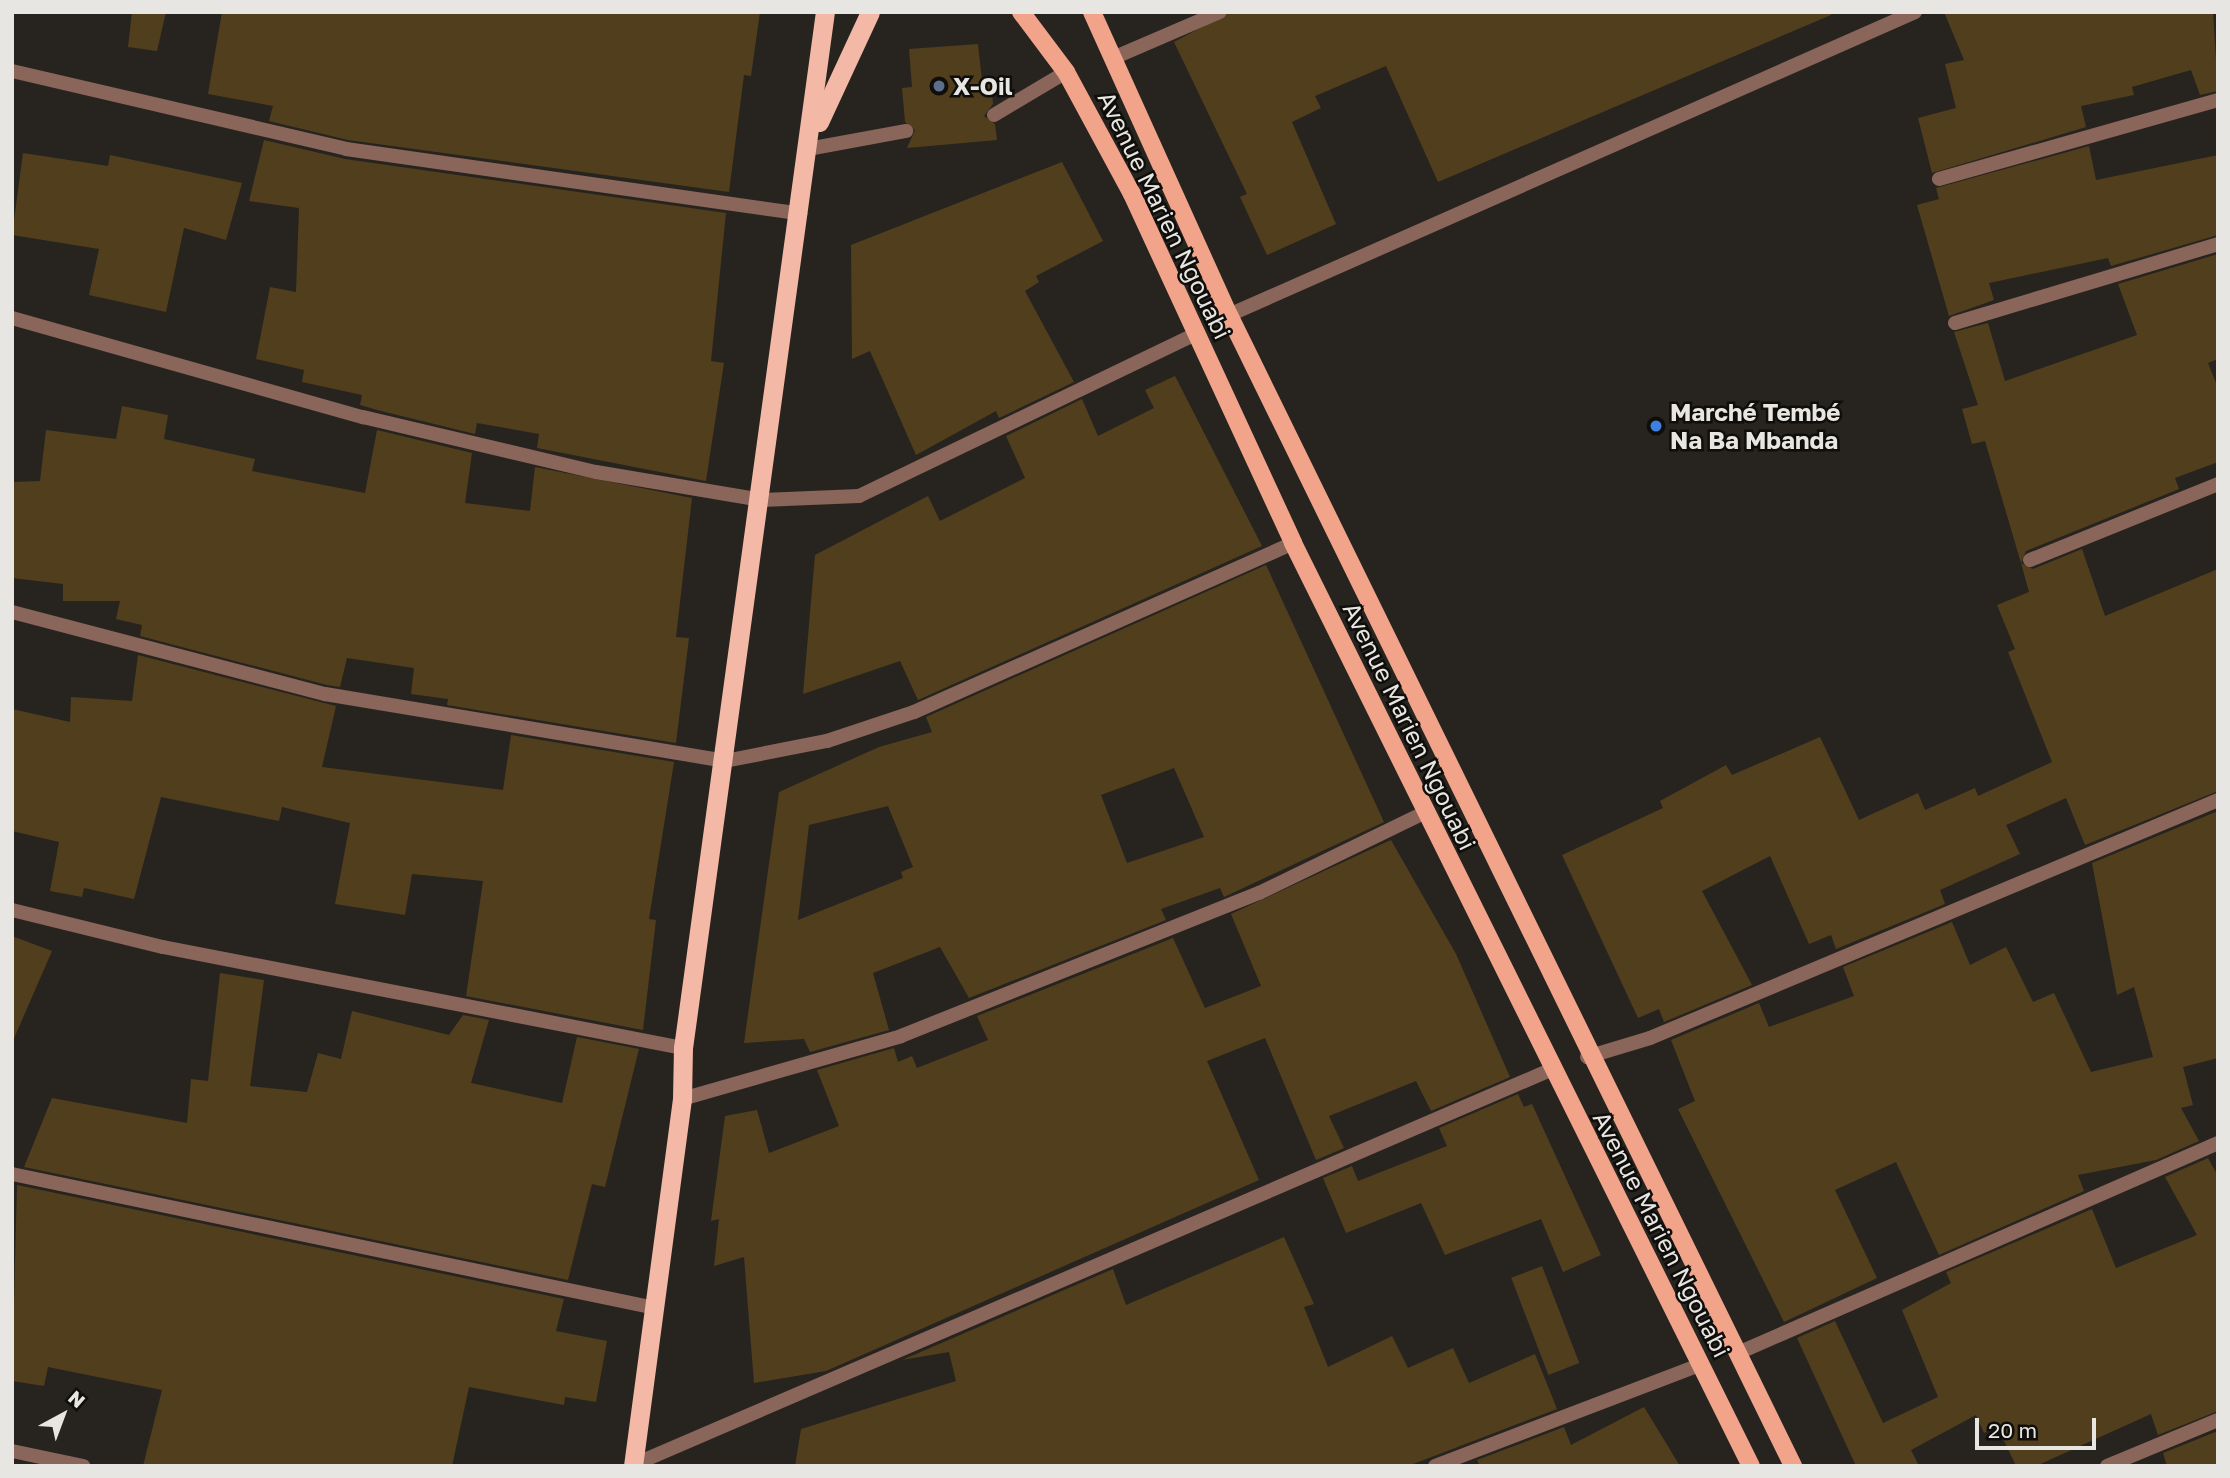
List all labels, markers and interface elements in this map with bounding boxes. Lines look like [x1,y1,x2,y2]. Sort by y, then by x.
place label: X-Oil [953,72,1012,100]
marker: X-Oil [931,78,947,94]
street label: Avenue Marien Ngouabi [1092,86,1238,344]
place label: Marché Tembé Na Ba Mbanda [1670,398,1841,454]
marker: Marché Tembé Na Ba Mbanda [1648,418,1664,434]
street label: Avenue Marien Ngouabi [1337,597,1483,855]
street label: Avenue Marien Ngouabi [1587,1106,1737,1362]
north arrow [28,1380,98,1450]
text: N [64,1385,90,1412]
scale bar [1978,1404,2099,1448]
text: 20 m [1988,1417,2037,1443]

